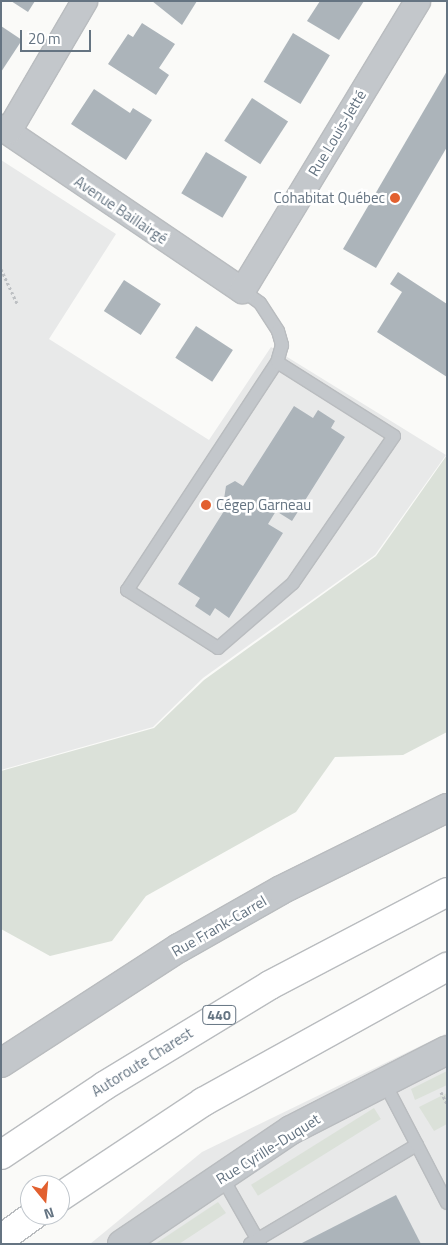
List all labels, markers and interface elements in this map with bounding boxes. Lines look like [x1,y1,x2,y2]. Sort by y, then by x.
scale bar [22,20,94,52]
text: 20 m [28,27,61,50]
street label: Rue Louis-Jetté [304,87,370,179]
street label: Avenue Baillairgé [71,172,171,248]
place label: Cohabitat Québec [274,189,385,207]
marker: Cohabitat Québec [389,192,401,204]
place label: Cégep Garneau [216,496,311,514]
marker: Cégep Garneau [200,499,212,511]
street label: Rue Frank-Carrel [168,892,270,960]
road number: 440 [202,1004,236,1026]
street label: Autoroute Charest [88,1024,196,1100]
street label: Rue Cyrille-Duquet [213,1110,323,1188]
north arrow [20,1175,70,1225]
text: N [42,1202,57,1225]

